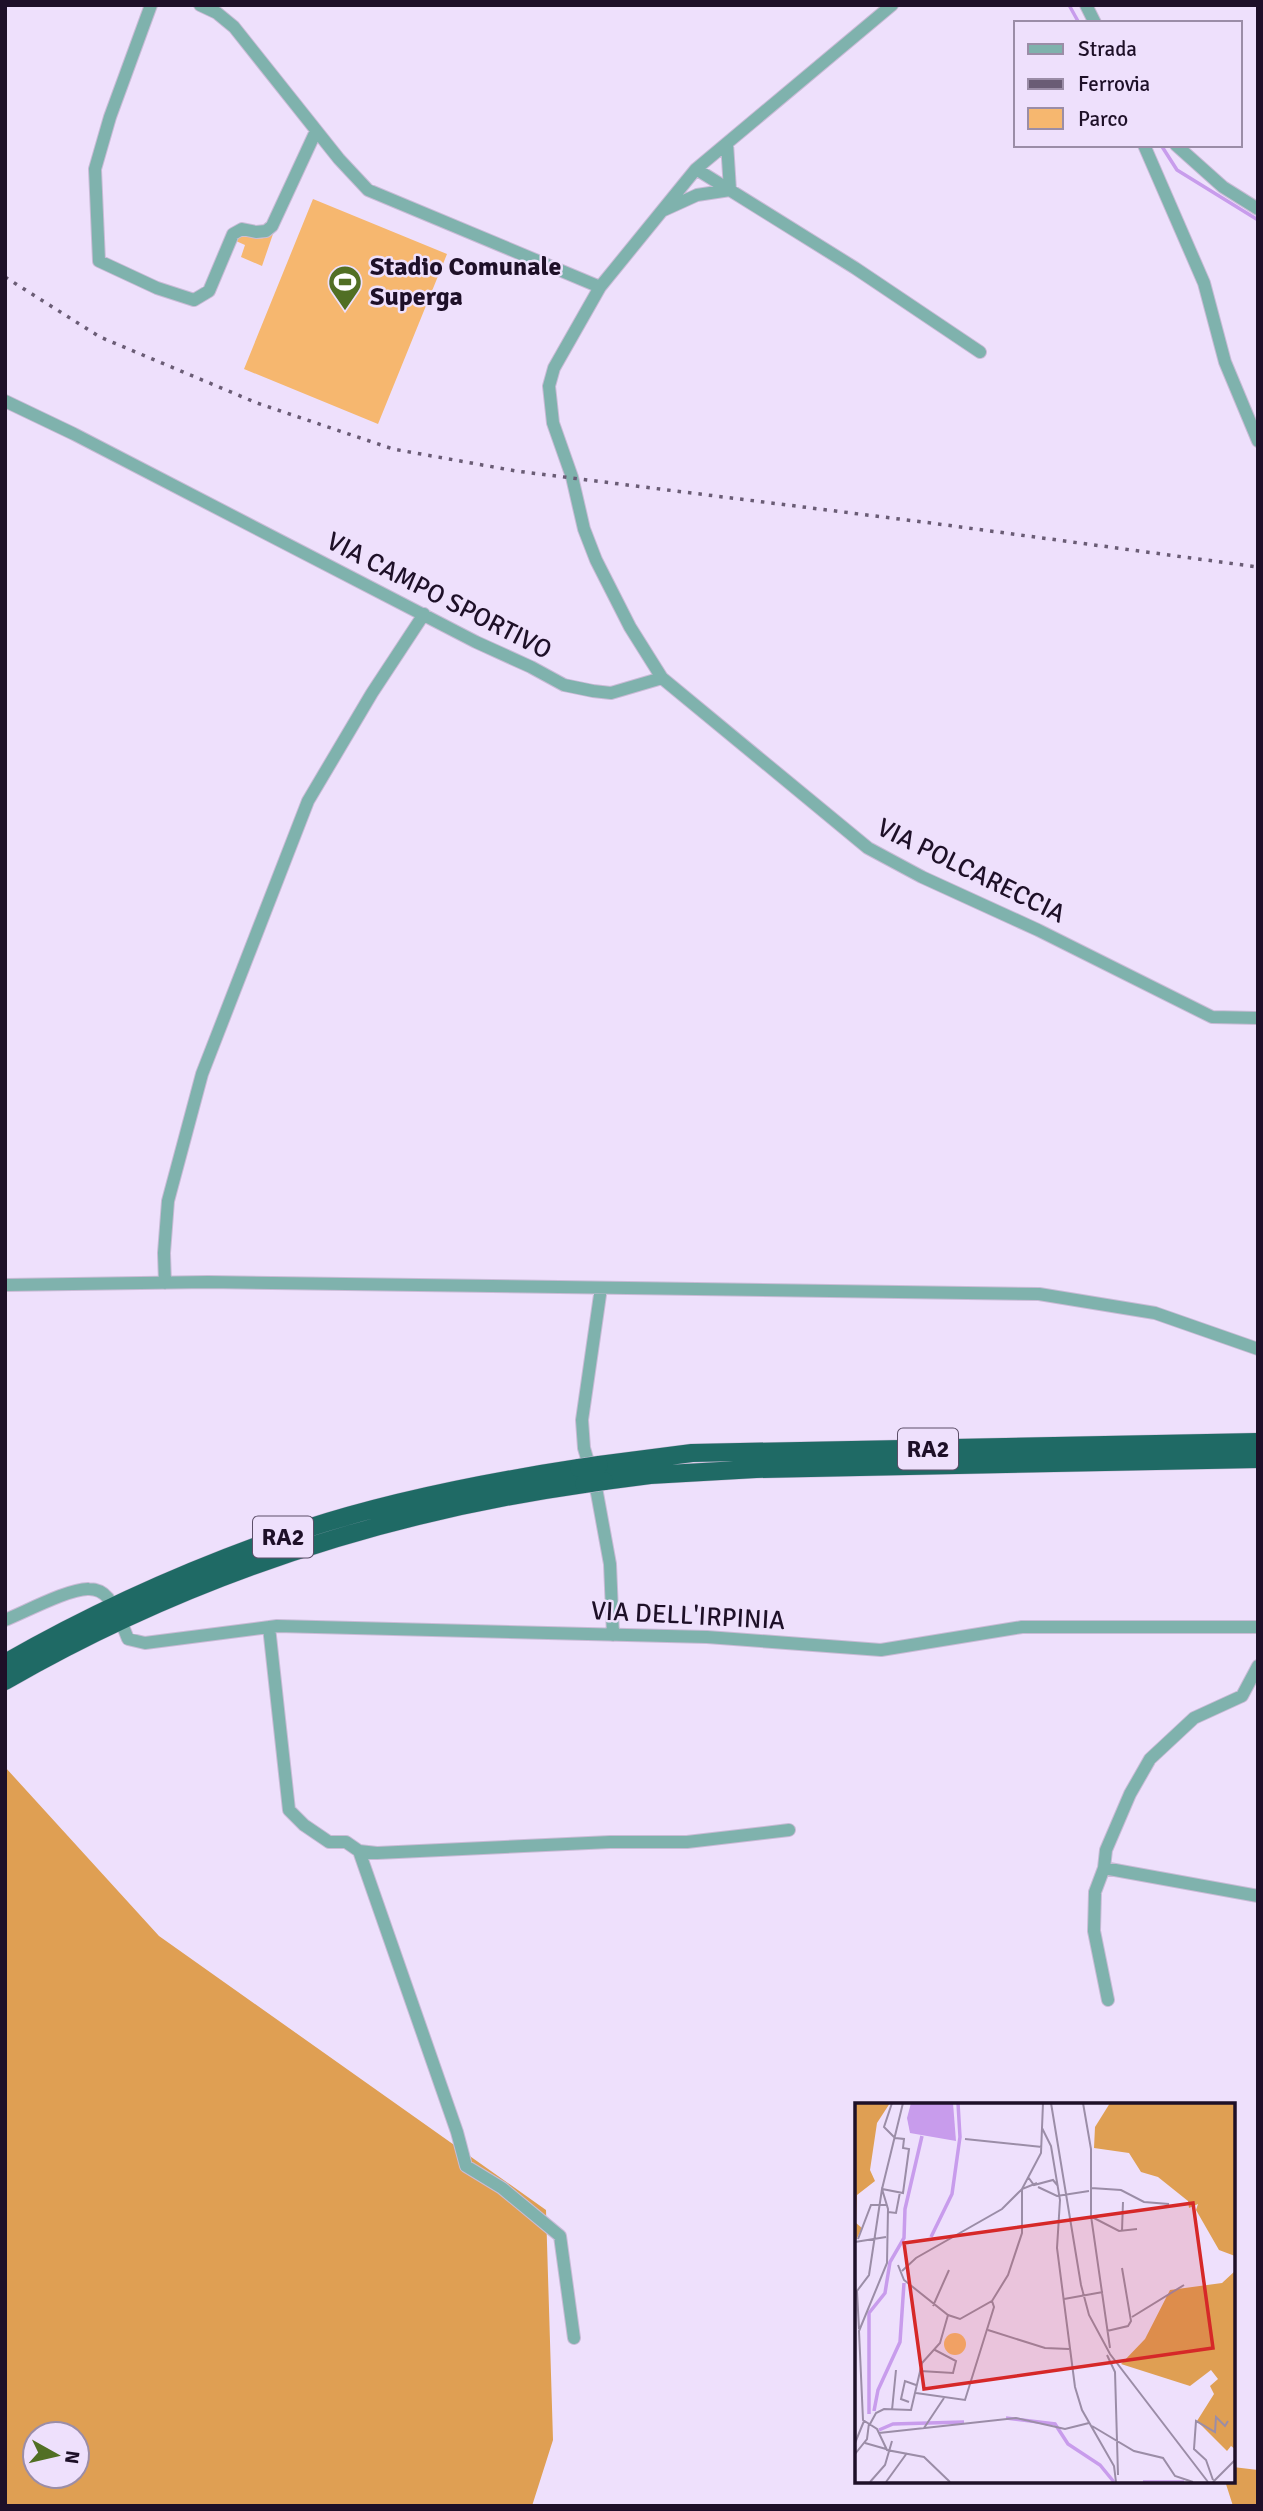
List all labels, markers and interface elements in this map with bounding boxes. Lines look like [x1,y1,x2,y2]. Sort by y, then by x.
legend [1014,21,1242,147]
text: Strada [1078,36,1137,62]
text: Ferrovia [1078,71,1150,97]
text: Parco [1078,106,1128,132]
place label: Stadio Comunale Superga [370,251,561,313]
sports icon: Stadio Comunale Superga [326,263,364,312]
street label: VIA CAMPO SPORTIVO [321,525,557,667]
street label: VIA POLCARECCIA [872,812,1070,930]
road number: RA2 [898,1428,958,1470]
road number: RA2 [253,1517,313,1558]
street label: VIA DELL'IRPINIA [590,1595,786,1637]
inset map [855,2103,1235,2483]
north arrow [21,2420,91,2490]
text: N [59,2449,85,2465]

